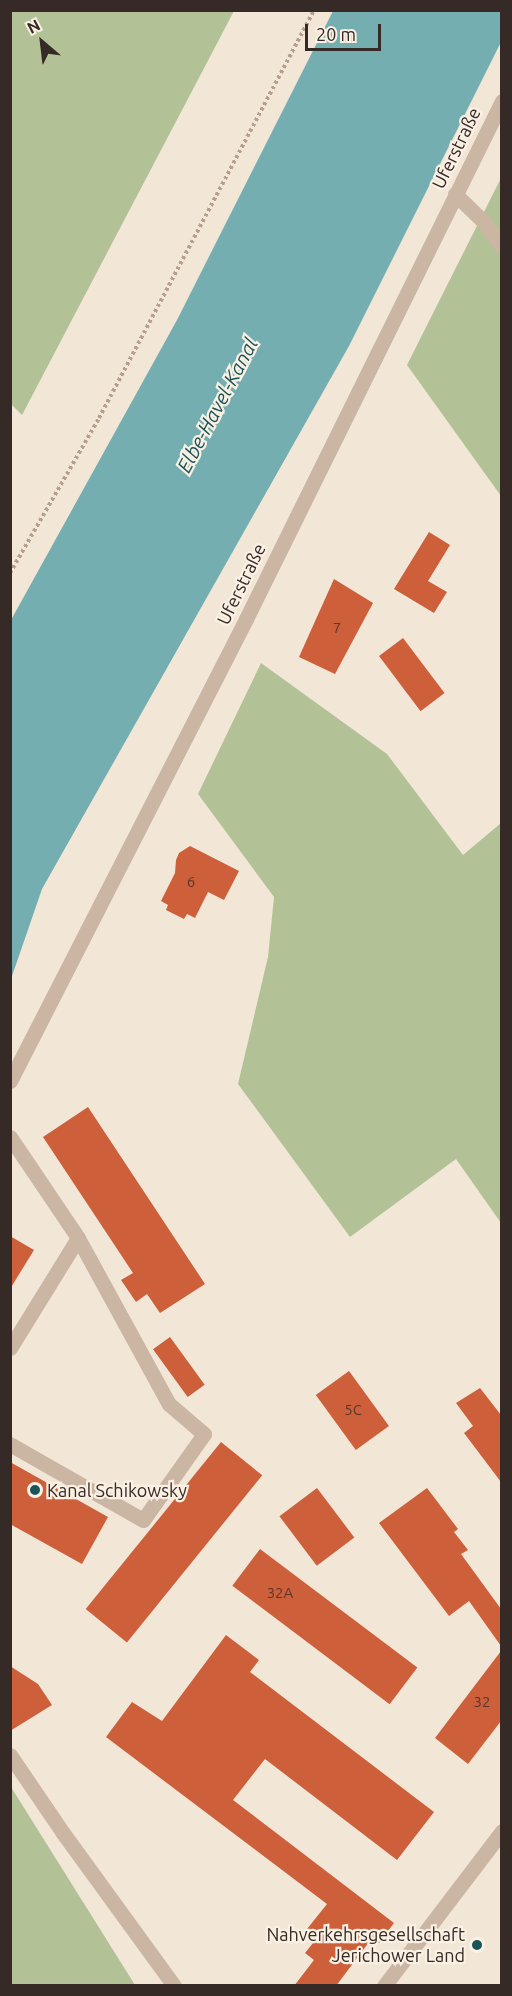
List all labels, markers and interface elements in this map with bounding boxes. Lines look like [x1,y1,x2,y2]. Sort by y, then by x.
north arrow [12,12,72,72]
scale bar [308,12,384,50]
text: N [24,15,43,37]
text: 20 m [316,24,356,44]
street label: Uferstraße [427,104,485,192]
water label: Elbe-Havel-Kanal [171,334,263,476]
street label: Uferstraße [212,540,270,628]
house number: 7 [333,619,341,637]
house number: 6 [187,873,195,891]
house number: 5C [344,1401,362,1419]
place label: Kanal Schikowsky [47,1479,187,1501]
marker: Kanal Schikowsky [28,1483,42,1497]
house number: 32A [267,1584,293,1602]
house number: 32 [474,1693,490,1711]
place label: Nahverkehrsgesellschaft Jerichower Land [266,1924,465,1966]
marker: Nahverkehrsgesellschaft Jerichower Land [470,1938,484,1952]

